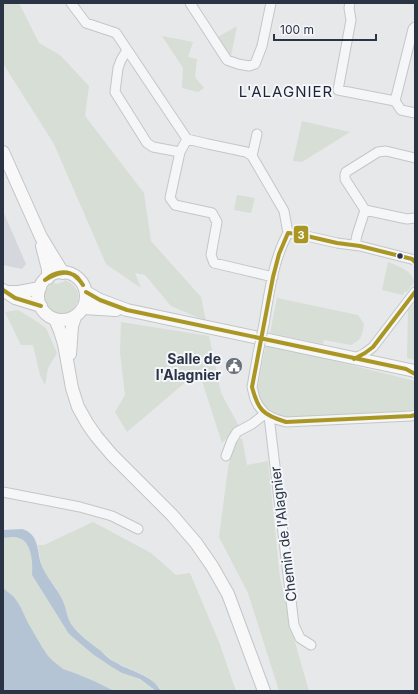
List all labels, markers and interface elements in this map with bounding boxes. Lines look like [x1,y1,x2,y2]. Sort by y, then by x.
scale bar [274,16,376,42]
text: 100 m [280,22,314,37]
district label: L'ALAGNIER [239,82,333,101]
line badge: 3 [293,225,309,244]
text: 3 [297,228,305,242]
unlabelled marker [395,251,405,261]
place label: Salle de l'Alagnier [156,350,221,383]
public building icon: Salle de l'Alagnier [224,356,244,376]
street label: Chemin de l'Alagnier [266,465,300,603]

